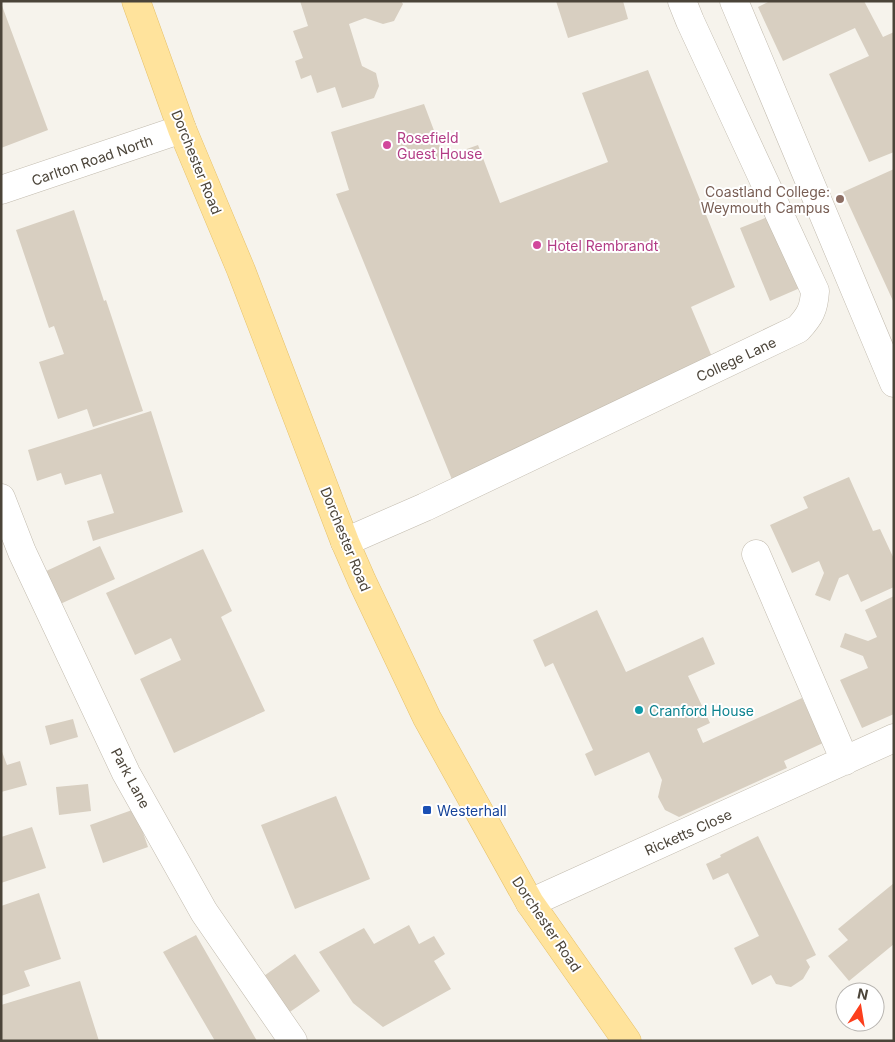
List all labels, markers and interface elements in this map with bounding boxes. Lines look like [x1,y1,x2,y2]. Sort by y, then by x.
street label: Dorchester Road [168,107,226,217]
place label: Rosefield Guest House [397,129,482,162]
street label: Carlton Road North [29,131,155,189]
marker: Rosefield Guest House [381,139,393,151]
place label: Coastland College: Weymouth Campus [701,183,830,216]
marker: Coastland College: Weymouth Campus [834,193,846,205]
place label: Hotel Rembrandt [547,237,659,254]
marker: Hotel Rembrandt [531,239,543,251]
street label: College Lane [693,333,779,385]
street label: Dorchester Road [317,484,375,594]
place label: Cranford House [649,702,754,719]
marker: Cranford House [633,704,645,716]
street label: Park Lane [108,745,154,811]
place label: Westerhall [437,802,507,819]
marker: Westerhall [421,804,433,816]
street label: Ricketts Close [642,805,734,859]
street label: Dorchester Road [509,873,585,975]
north arrow [835,982,885,1032]
text: N [856,984,870,1003]

